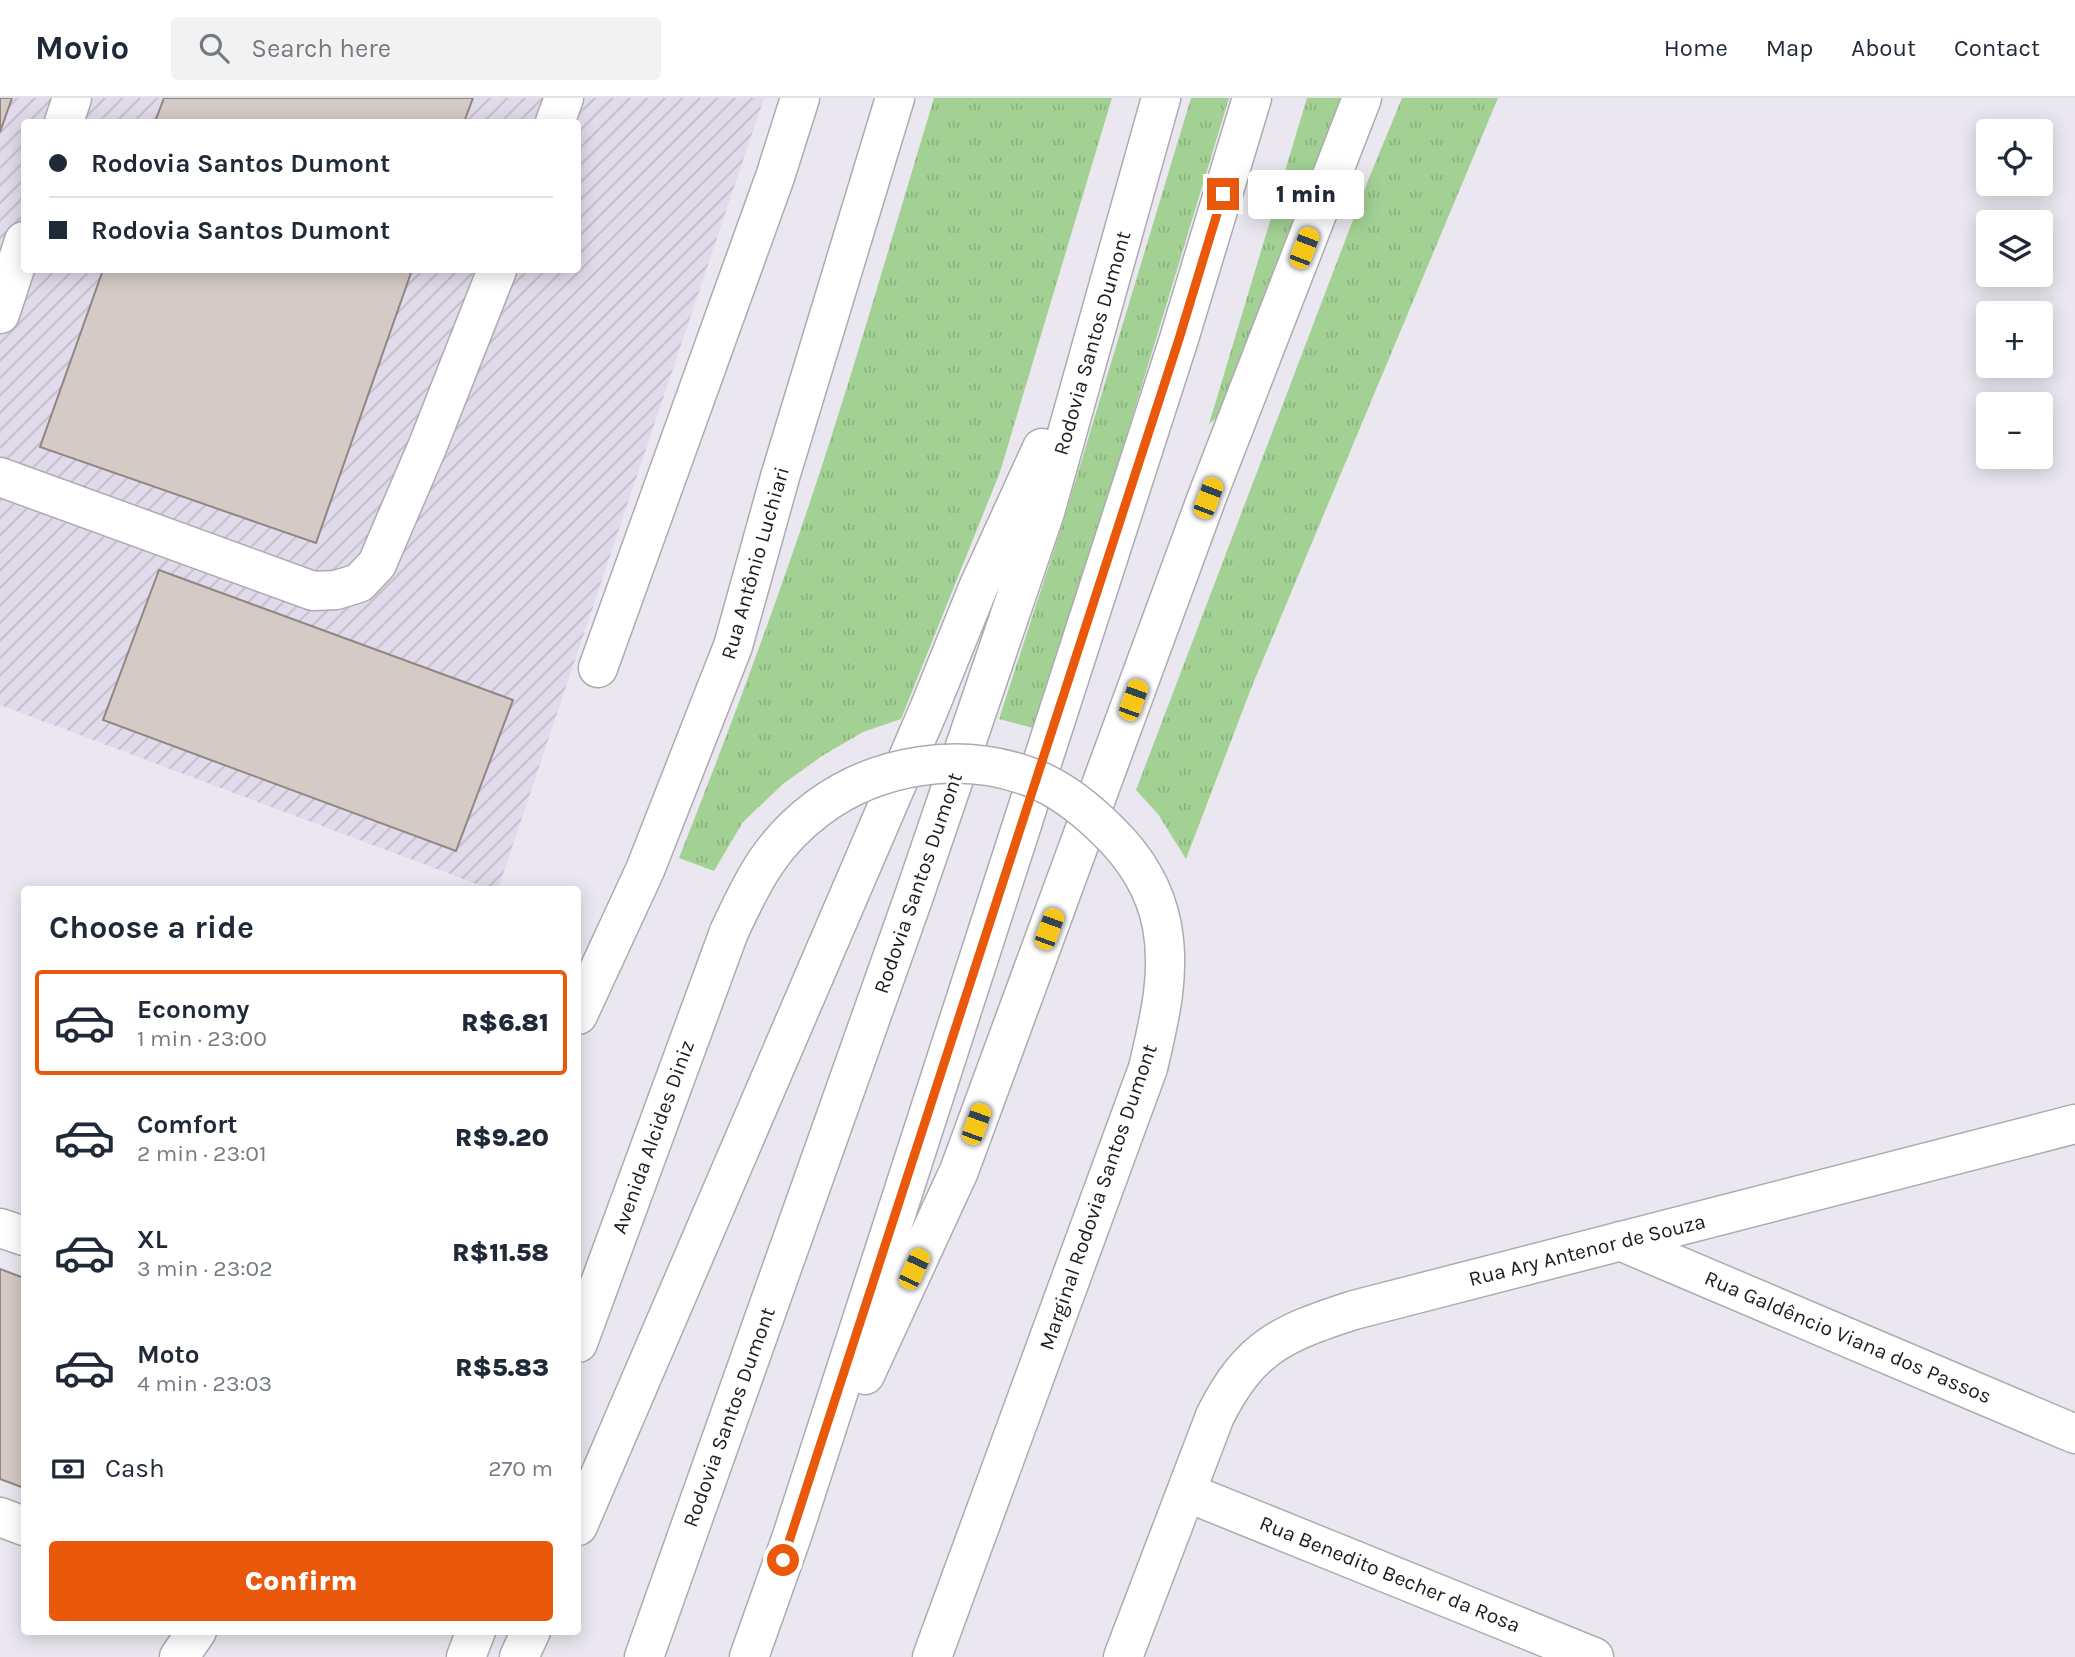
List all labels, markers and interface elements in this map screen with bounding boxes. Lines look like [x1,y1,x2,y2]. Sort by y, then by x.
search box [171,17,661,80]
text: Movio [35,29,129,67]
icon: search [195,29,233,67]
text: Search here [251,33,391,64]
text: Home [1664,34,1728,62]
text: Map [1766,34,1813,62]
text: About [1851,34,1916,62]
text: Contact [1954,34,2040,62]
map controls [1976,119,2053,469]
button: locate [1976,119,2053,196]
text: Rodovia Santos Dumont [91,148,390,179]
callout: 1 min [1248,170,1363,218]
route end [1207,178,1239,210]
text: 1 min [1276,181,1336,208]
button: layers [1976,210,2053,287]
text: Rodovia Santos Dumont [91,215,390,246]
car [1287,225,1322,271]
street label: Rodovia Santos Dumont [1048,228,1136,458]
button: + [1976,301,2053,378]
button: − [1976,392,2053,469]
street label: Rua Antônio Luchiari [716,464,794,662]
car [1191,475,1226,521]
car [1116,677,1151,723]
street label: Rodovia Santos Dumont [869,769,967,997]
car [1032,906,1067,952]
text: Choose a ride [49,909,254,946]
icon: car [53,991,116,1054]
text: Economy [137,994,249,1025]
text: R$6.81 [461,1007,549,1038]
text: 1 min · 23:00 [137,1025,267,1052]
street label: Avenida Alcides Diniz [607,1037,699,1237]
street label: Marginal Rodovia Santos Dumont [1034,1041,1162,1353]
car [959,1101,994,1147]
icon: car [53,1106,116,1169]
text: Comfort [137,1109,238,1140]
text: R$9.20 [455,1122,549,1153]
text: 2 min · 23:01 [137,1140,267,1167]
street label: Rua Ary Antenor de Souza [1466,1209,1708,1291]
icon: car [53,1221,116,1284]
text: XL [137,1224,168,1255]
text: R$11.58 [452,1237,549,1268]
car [896,1246,933,1292]
text: 3 min · 23:02 [137,1255,273,1282]
street label: Rua Galdêncio Viana dos Passos [1701,1266,1995,1408]
street label: Rodovia Santos Dumont [678,1304,780,1530]
icon: car [53,1336,116,1399]
text: Moto [137,1339,199,1370]
text: R$5.83 [455,1352,549,1383]
text: 4 min · 23:03 [137,1370,272,1397]
icon: cash [49,1450,87,1488]
text: Cash [105,1453,165,1484]
text: 270 m [488,1455,553,1482]
street label: Rua Benedito Becher da Rosa [1256,1511,1524,1637]
button: Confirm [49,1541,553,1621]
route start [767,1544,799,1576]

